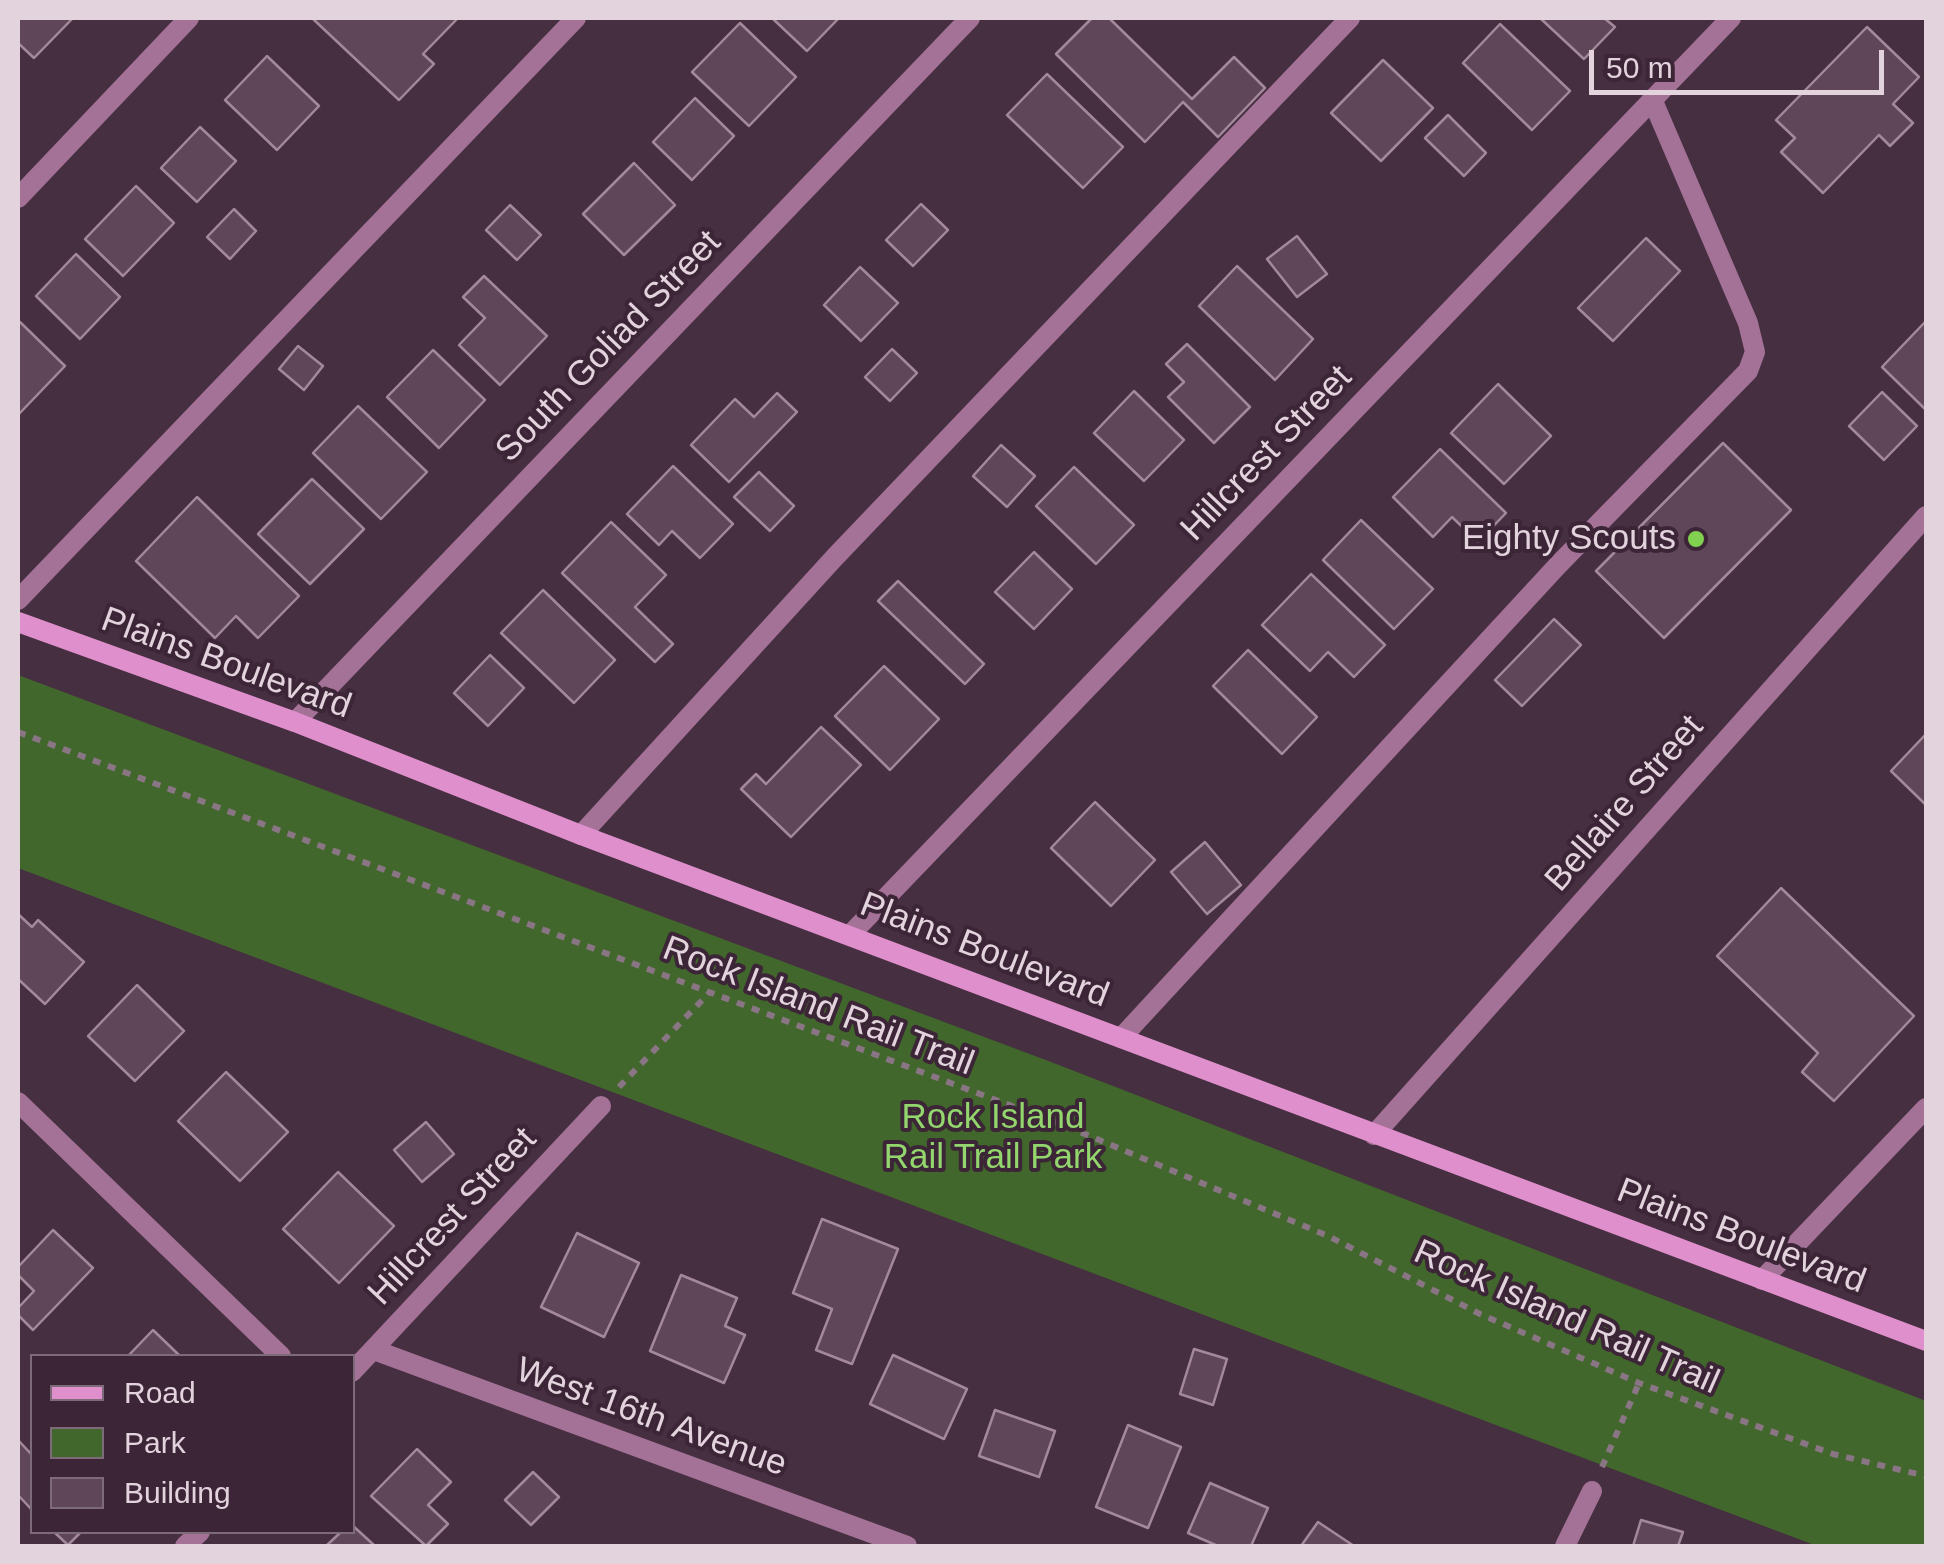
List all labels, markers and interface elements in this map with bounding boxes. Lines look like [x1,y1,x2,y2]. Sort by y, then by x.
scale bar [1594,30,1889,92]
text: 50 m [1606,51,1673,84]
street label: South Goliad Street [488,223,730,471]
street label: Hillcrest Street [1173,358,1361,550]
place label: Eighty Scouts [1462,518,1676,560]
marker: Eighty Scouts [1685,528,1707,550]
street label: Plains Boulevard [95,599,357,729]
street label: Bellaire Street [1537,707,1713,901]
street label: Plains Boulevard [854,884,1114,1018]
street label: Rock Island Rail Trail [657,928,979,1086]
park label: Rock Island Rail Trail Park [884,1097,1102,1179]
street label: Hillcrest Street [360,1119,546,1315]
street label: Plains Boulevard [1611,1170,1871,1304]
street label: Rock Island Rail Trail [1407,1232,1725,1404]
street label: West 16th Avenue [510,1350,792,1486]
legend [30,1354,355,1534]
text: Road [124,1376,196,1409]
text: Park [124,1426,186,1459]
text: Building [124,1476,231,1509]

